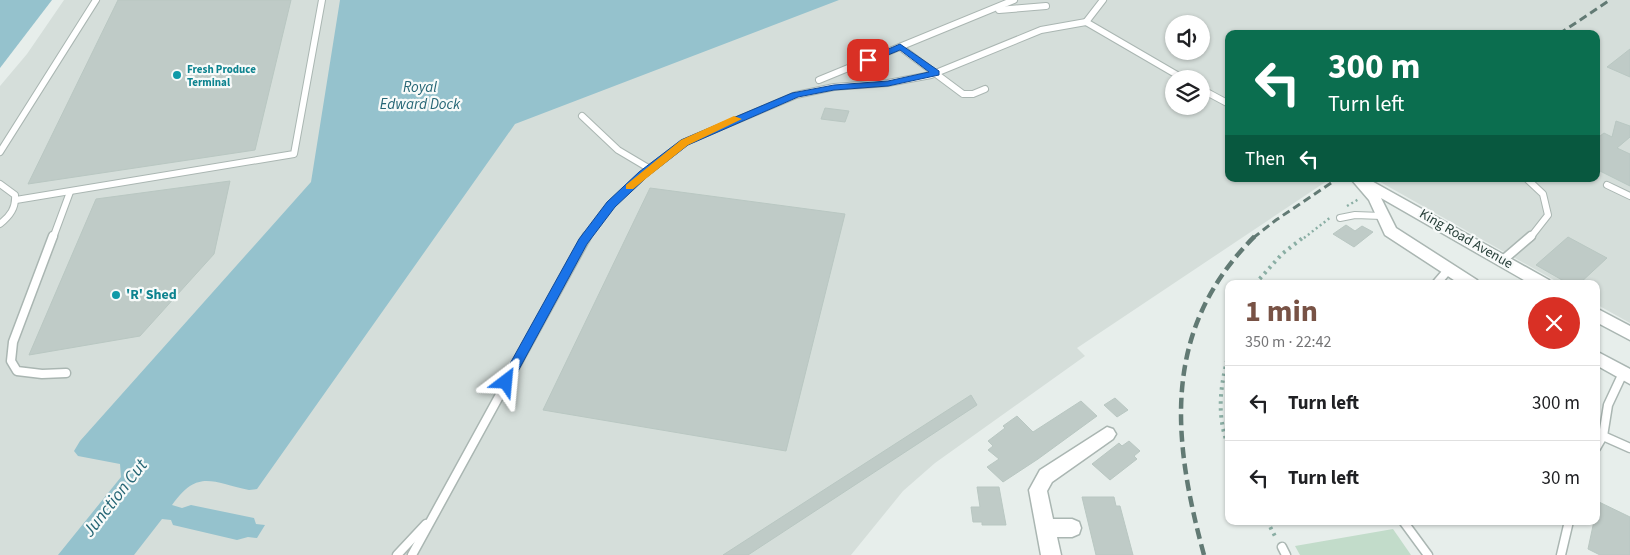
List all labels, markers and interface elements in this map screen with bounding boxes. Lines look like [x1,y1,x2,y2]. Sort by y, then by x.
map controls [1165,15,1210,115]
button: sound [1165,15,1210,60]
pin [847,39,889,81]
text: 300 m [1328,42,1420,92]
icon: arrive [854,46,882,74]
icon: left [1245,50,1310,115]
place label: Fresh Produce Terminal [187,62,256,90]
marker: Fresh Produce Terminal [171,69,183,81]
button: layers [1165,70,1210,115]
water label: Royal Edward Dock [380,77,461,115]
text: Turn left [1328,88,1404,120]
icon: left [1295,145,1323,173]
text: Then [1245,146,1285,173]
street label: King Road Avenue [1416,204,1517,274]
place label: 'R' Shed [126,285,177,305]
marker: 'R' Shed [110,289,122,301]
text: 1 min [1245,290,1318,333]
button: close [1528,297,1580,349]
text: 350 m · 22:42 [1245,331,1332,353]
position arrow [479,355,531,407]
icon: left [1245,389,1273,417]
text: Turn left [1288,390,1359,417]
text: 300 m [1532,390,1580,417]
water label: Junction Cut [76,453,154,543]
icon: left [1245,464,1273,492]
text: Turn left [1288,465,1359,492]
text: 30 m [1542,465,1580,492]

